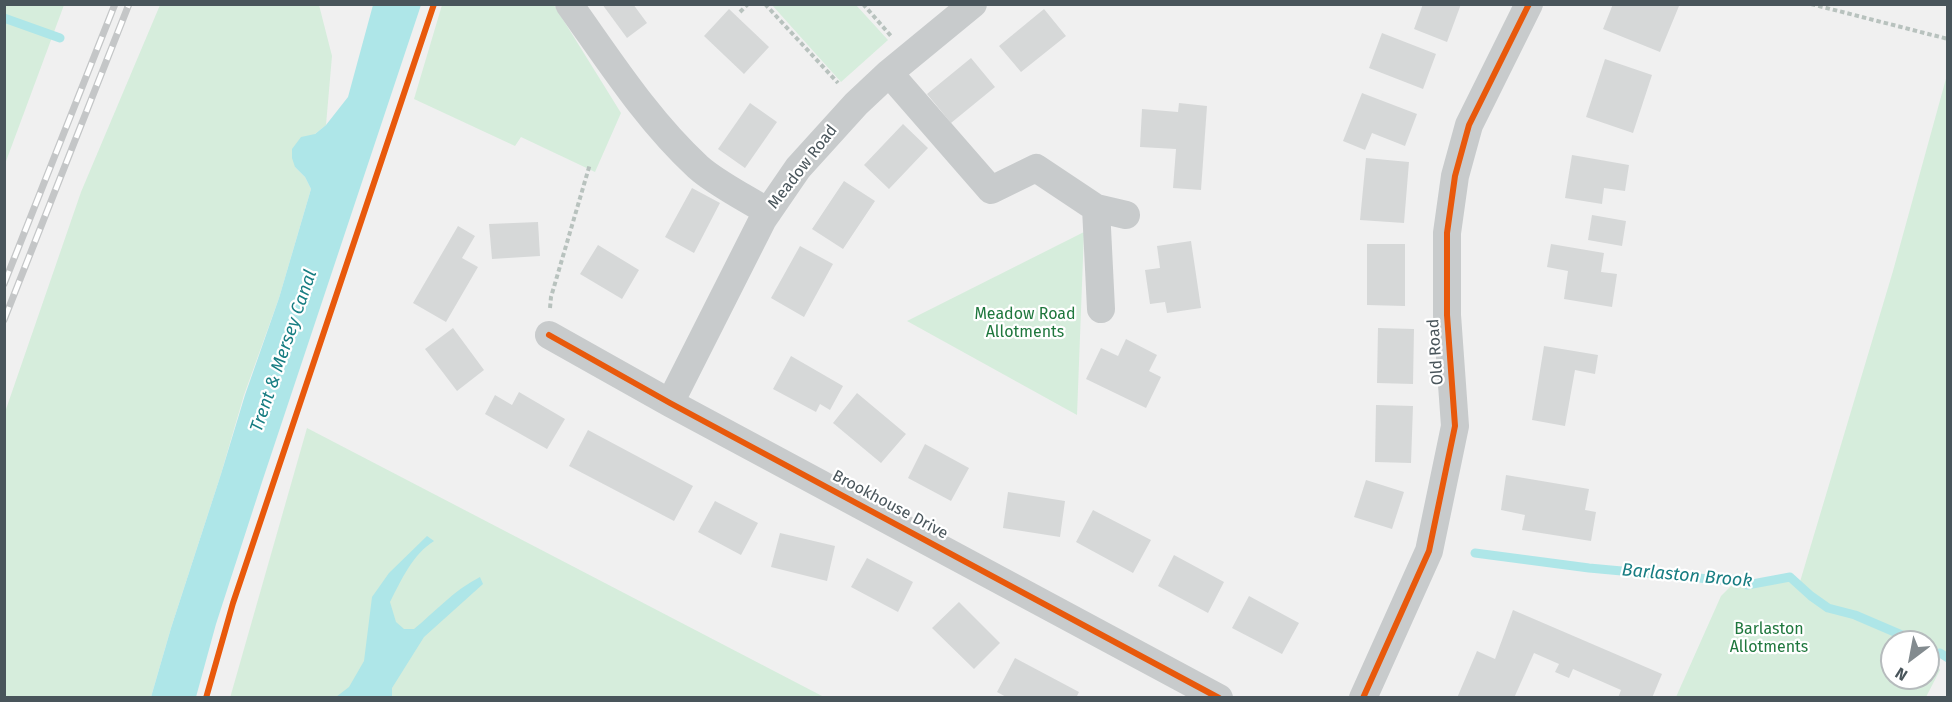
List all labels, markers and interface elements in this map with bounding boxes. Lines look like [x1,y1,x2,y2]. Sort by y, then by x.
street label: Meadow Road [764,121,842,213]
water label: Trent & Mersey Canal [246,267,322,435]
park label: Meadow Road Allotments [974,305,1076,343]
street label: Old Road [1424,318,1448,386]
street label: Brookhouse Drive [829,466,951,544]
water label: Barlaston Brook [1621,560,1753,592]
park label: Barlaston Allotments [1730,620,1808,658]
north arrow [1880,630,1940,690]
text: N [1892,663,1911,685]

